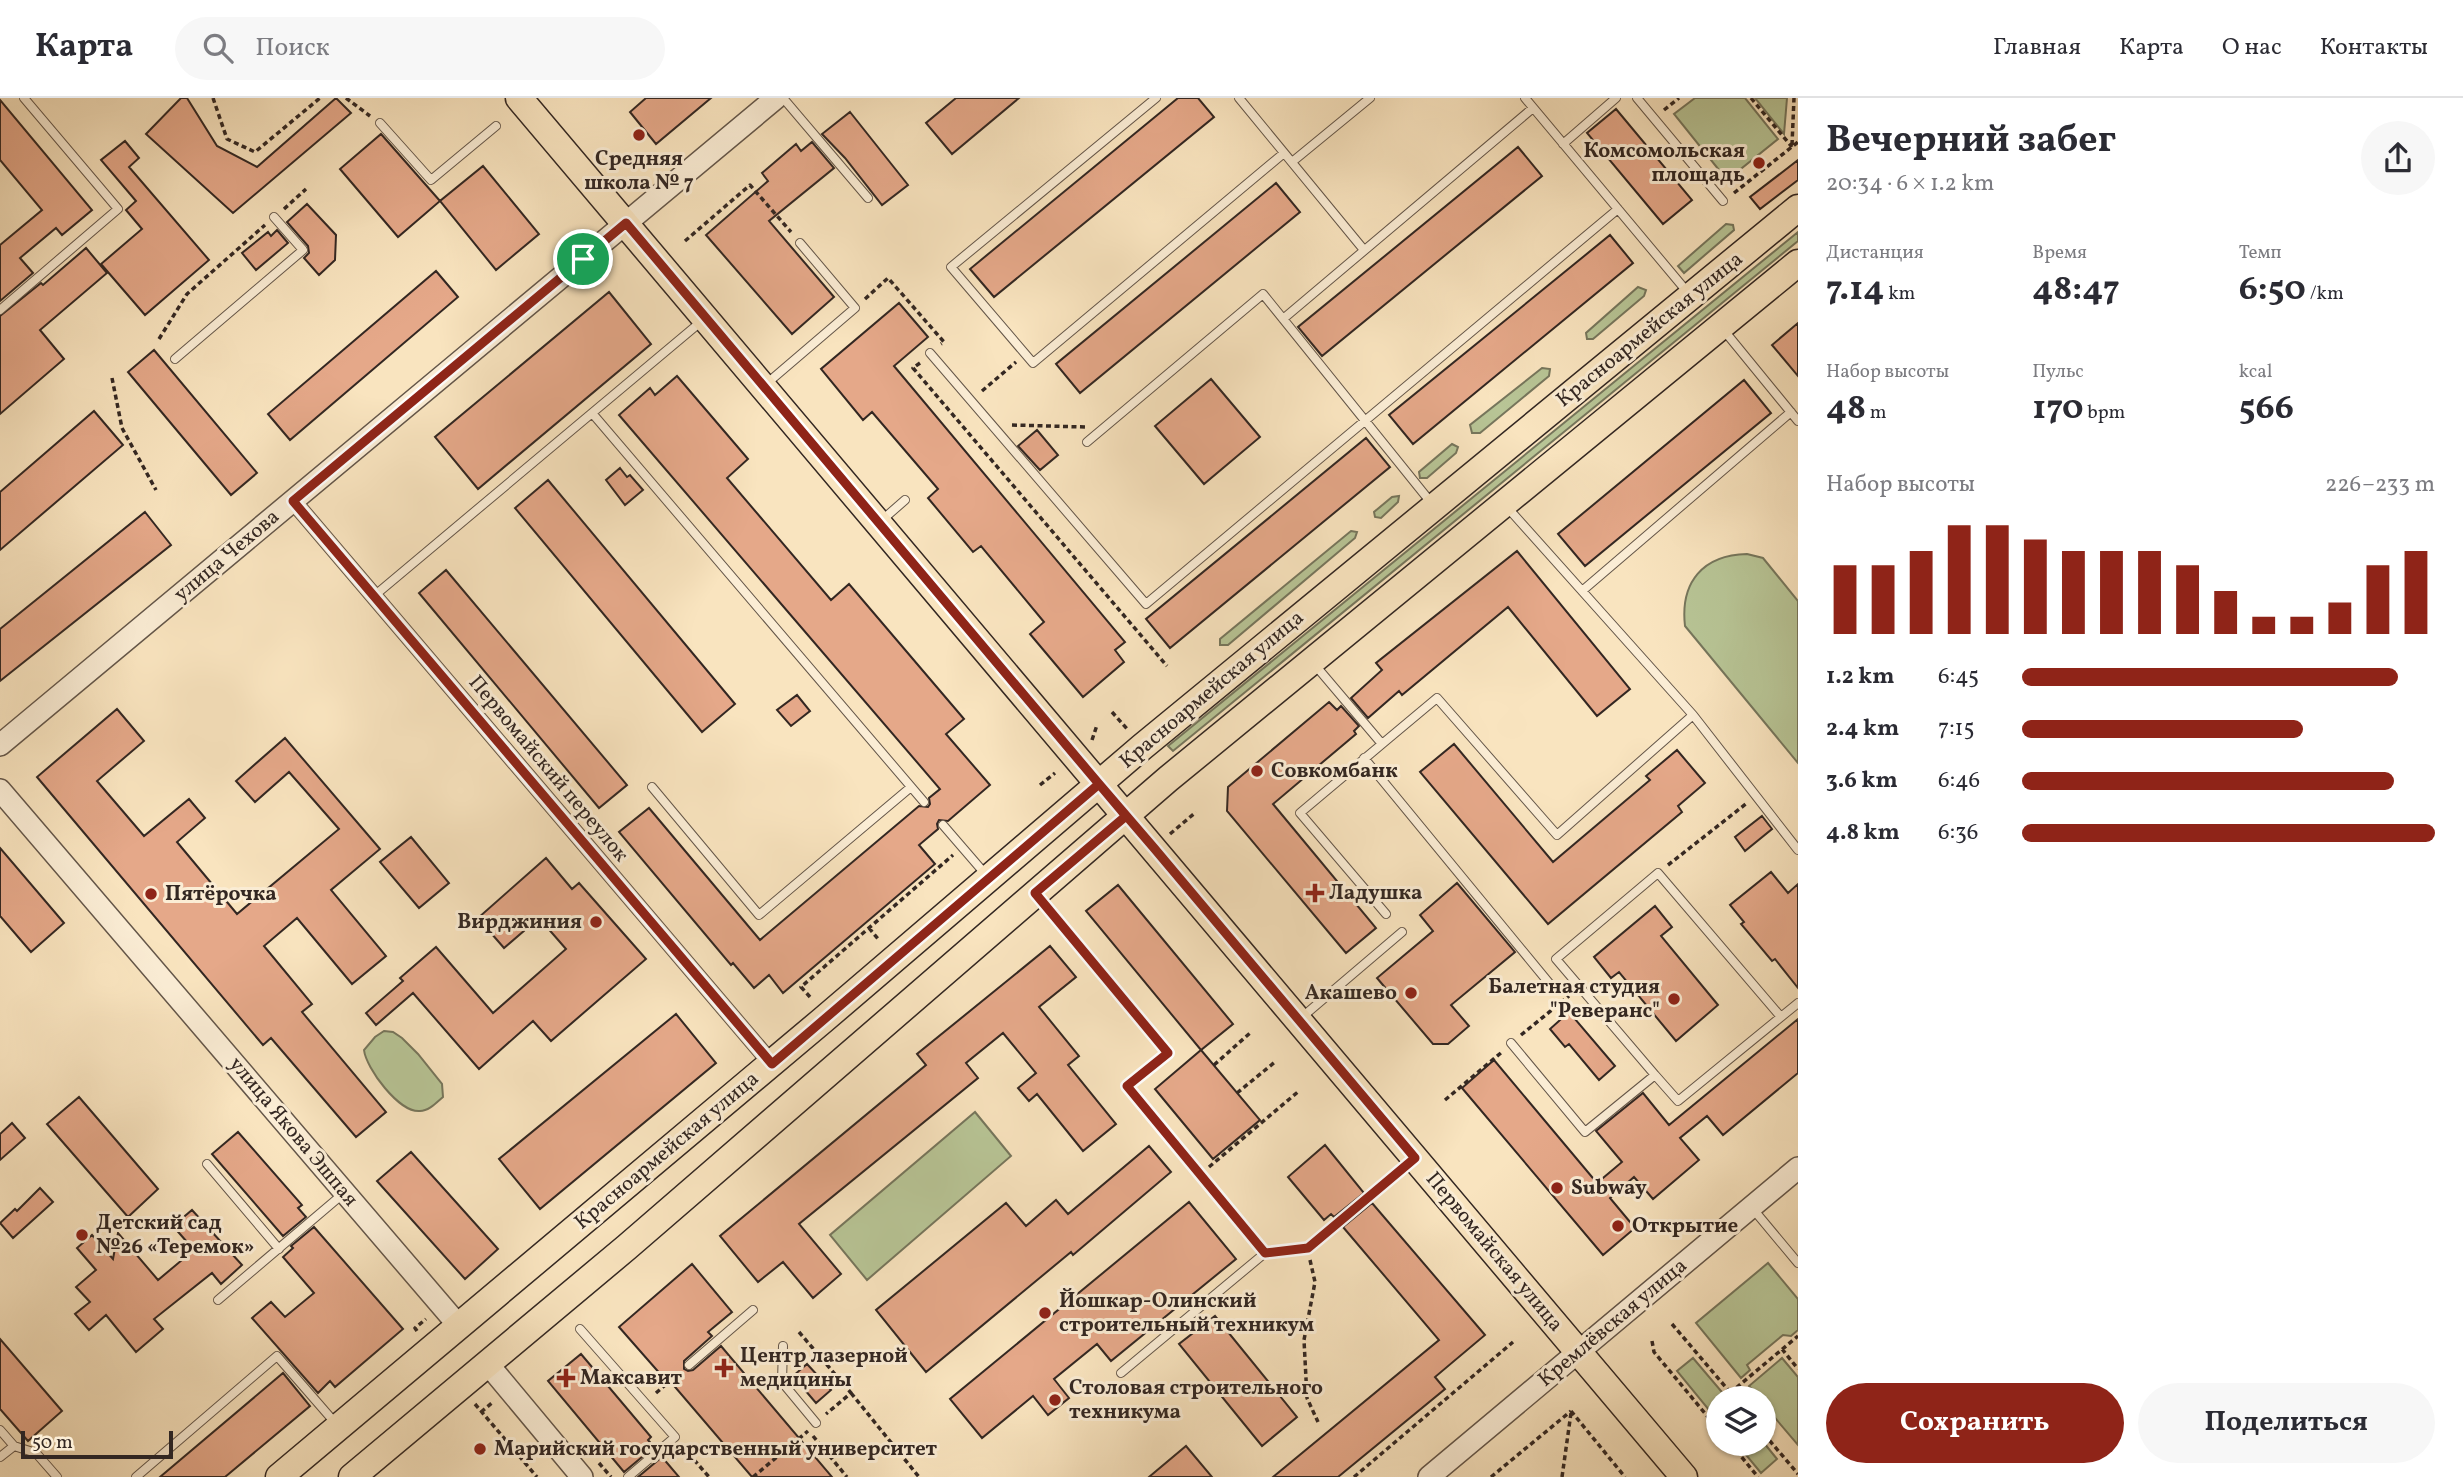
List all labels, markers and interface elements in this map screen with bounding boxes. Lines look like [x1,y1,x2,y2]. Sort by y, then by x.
search box [175,17,665,80]
text: Карта [35,25,133,71]
icon: search [199,29,237,67]
text: Поиск [255,30,330,66]
text: Главная [1993,31,2081,65]
text: Карта [2119,31,2184,65]
text: О нас [2222,31,2282,65]
text: Контакты [2320,31,2428,65]
text: Вечерний забег [1826,115,2116,168]
button: share [2361,121,2435,195]
marker: Средняя школа № 7 [631,127,647,143]
place label: Комсомольская площадь [1584,137,1745,190]
place label: Средняя школа № 7 [584,145,694,198]
marker: Комсомольская площадь [1751,155,1767,171]
text: 20:34 · 6 × 1.2 km [1826,168,1994,200]
pin [553,229,613,289]
icon: arrive [564,240,602,278]
text: Дистанция [1826,240,1924,266]
text: Время [2032,240,2087,266]
text: Темп [2239,240,2282,266]
street label: Красноармейская улица [1550,245,1750,415]
text: 7.14 [1826,266,1884,314]
text: 48:47 [2032,266,2120,314]
text: 6:50 [2239,266,2306,314]
text: km [1884,281,1915,307]
text: /km [2306,281,2344,307]
text: Набор высоты [1826,359,1949,385]
text: Пульс [2032,359,2084,385]
text: kcal [2239,359,2272,385]
text: 48 [1826,385,1866,433]
text: 170 [2032,385,2083,433]
text: 566 [2239,385,2294,433]
text: m [1866,400,1887,426]
text: bpm [2083,400,2125,426]
text: Набор высоты [1826,469,1975,501]
text: 226–233 m [2325,469,2435,501]
street label: улица Чехова [168,503,286,609]
street label: Красноармейская улица [1114,604,1310,776]
text: 1.2 km [1826,661,1895,693]
text: 6:45 [1938,661,1979,693]
street label: Первомайский переулок [461,669,635,869]
text: 2.4 km [1826,713,1899,745]
text: 7:15 [1938,713,1975,745]
place label: Совкомбанк [1271,757,1398,786]
marker: Совкомбанк [1249,763,1265,779]
text: 3.6 km [1826,765,1898,797]
text: 6:46 [1938,765,1980,797]
text: 4.8 km [1826,817,1900,849]
text: 6:36 [1938,817,1979,849]
place label: Ладушка [1329,879,1423,908]
place label: Пятёрочка [165,880,277,909]
marker: Ладушка [1307,885,1323,901]
marker: Пятёрочка [143,886,159,902]
place label: Вирджиния [457,908,582,937]
marker: Вирджиния [588,914,604,930]
place label: Балетная студия "Реверанс" [1488,973,1660,1026]
place label: Акашево [1305,979,1397,1008]
marker: Акашево [1403,985,1419,1001]
marker: Балетная студия "Реверанс" [1666,991,1682,1007]
street label: улица Якова Эшпая [222,1051,364,1213]
street label: Красноармейская улица [569,1065,765,1237]
street label: Первомайская улица [1418,1166,1570,1338]
place label: Subway [1571,1174,1647,1203]
marker: Subway [1549,1180,1565,1196]
place label: Детский сад №26 «Теремок» [96,1209,254,1262]
place label: Открытие [1632,1212,1738,1241]
marker: Открытие [1610,1218,1626,1234]
marker: Детский сад №26 «Теремок» [74,1227,90,1243]
street label: Кремлёвская улица [1532,1252,1694,1394]
place label: Йошкар-Олинский строительный техникум [1059,1287,1315,1340]
marker: Йошкар-Олинский строительный техникум [1037,1305,1053,1321]
place label: Центр лазерной медицины [740,1342,908,1395]
marker: Центр лазерной медицины [714,1358,734,1378]
place label: Максавит [580,1364,682,1393]
marker: Максавит [558,1370,574,1386]
place label: Столовая строительного техникума [1069,1374,1323,1427]
button: Сохранить [1826,1383,2124,1463]
button: Поделиться [2138,1383,2435,1463]
map controls [1706,1386,1776,1456]
button: layers [1706,1386,1776,1456]
marker: Столовая строительного техникума [1047,1392,1063,1408]
scale bar [21,1428,173,1460]
text: 50 m [32,1430,73,1456]
place label: Марийский государственный университет [494,1435,938,1464]
marker: Марийский государственный университет [472,1441,488,1457]

